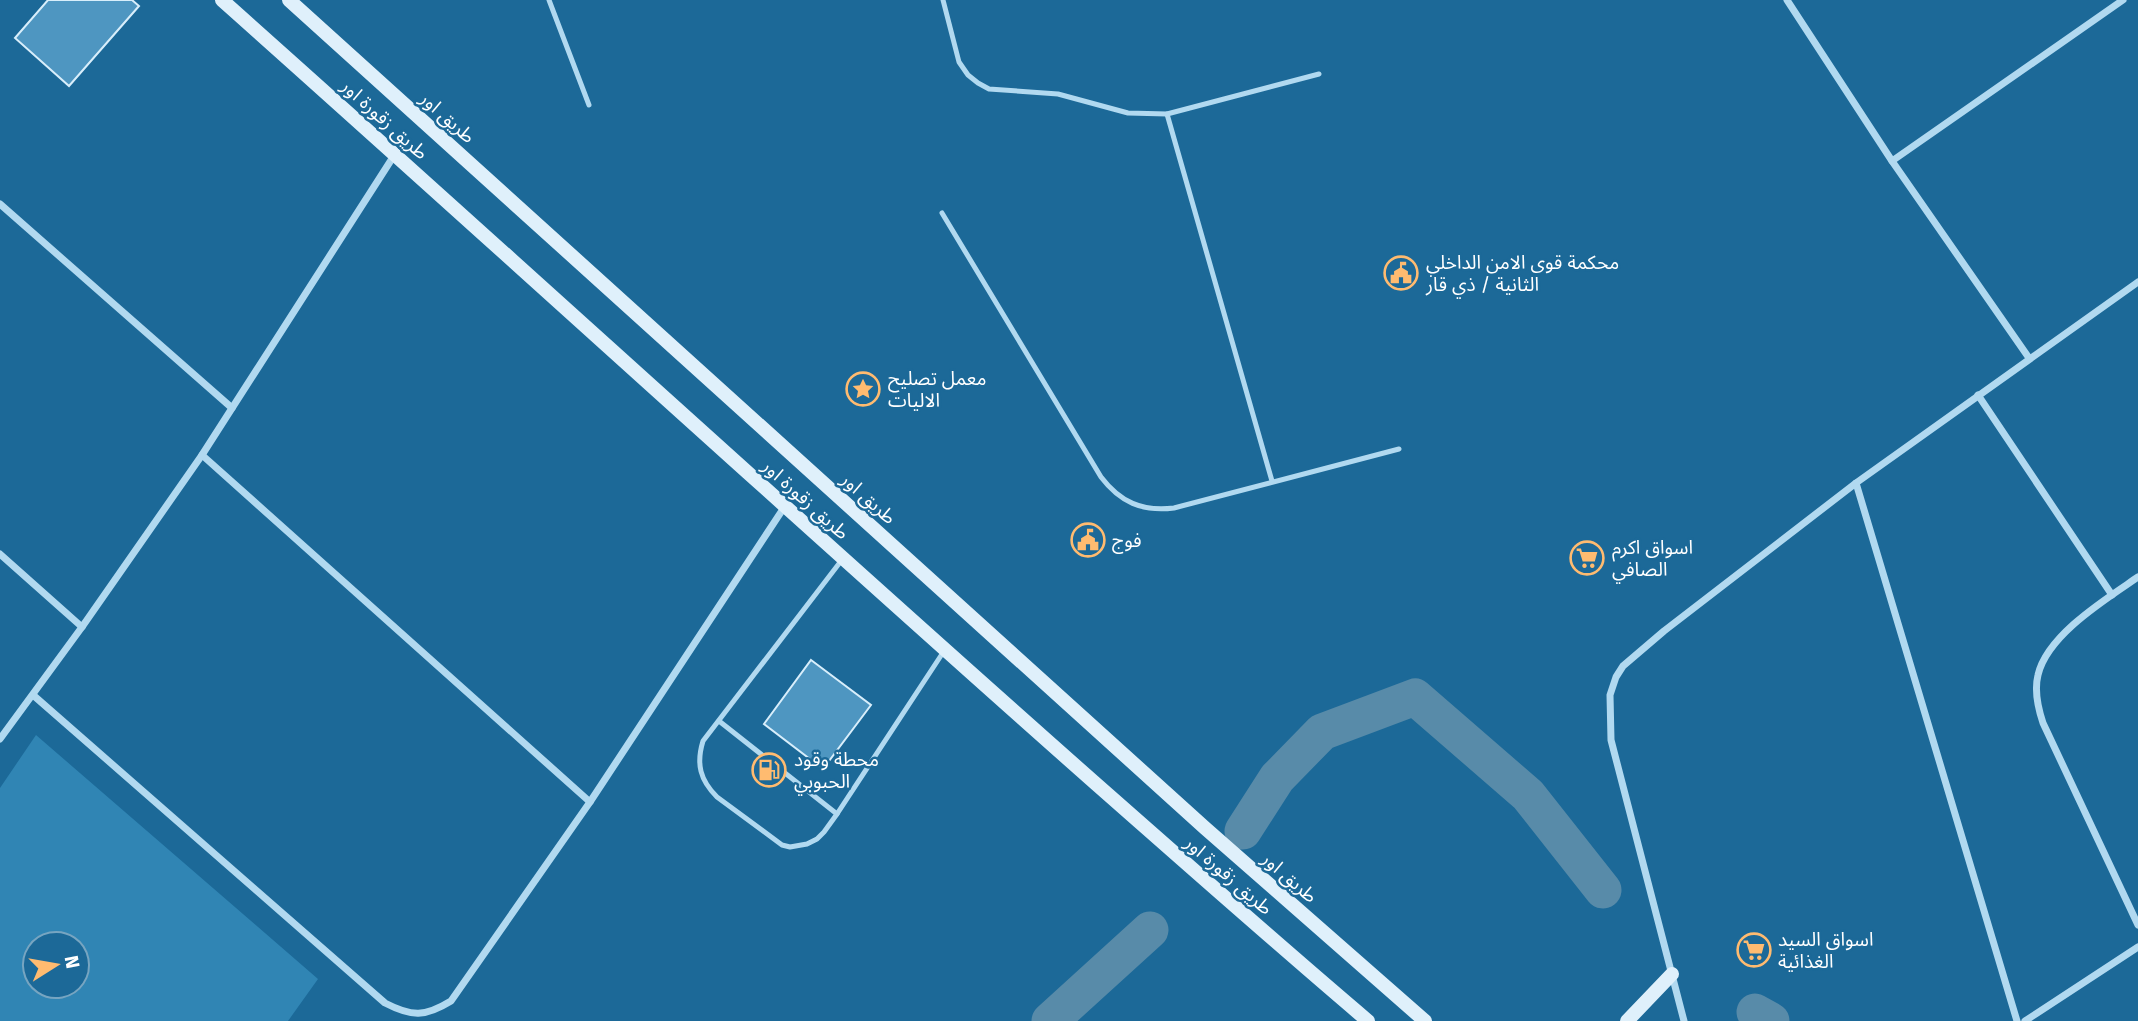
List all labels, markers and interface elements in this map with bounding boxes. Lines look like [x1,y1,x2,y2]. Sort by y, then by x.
street label: طريق زقورة اور [336,74,433,164]
street label: طريق اور [415,86,480,148]
place label: محكمة قوى الامن الداخلي الثانية / ذي قار [1425,251,1619,299]
public building icon: محكمة قوى الامن الداخلي الثانية / ذي قار [1382,254,1420,292]
place label: معمل تصليح الاليات [888,367,987,412]
place icon: معمل تصليح الاليات [844,370,882,408]
street label: طريق زقورة اور [757,454,854,544]
street label: طريق اور [836,467,901,529]
public building icon: فوج [1069,521,1107,559]
place label: فوج [1112,529,1142,554]
place label: اسواق اكرم الصافي [1612,536,1693,584]
supermarket icon: اسواق اكرم الصافي [1568,539,1606,577]
place label: محطة وقود الحبوبي [794,748,879,796]
fuel station icon: محطة وقود الحبوبي [750,751,788,789]
street label: طريق زقورة اور [1179,830,1277,920]
street label: طريق اور [1257,846,1322,908]
place label: اسواق السيد الغذائية [1778,928,1873,973]
north arrow [21,930,91,1000]
supermarket icon: اسواق السيد الغذائية [1735,931,1773,969]
text: N [60,953,85,970]

